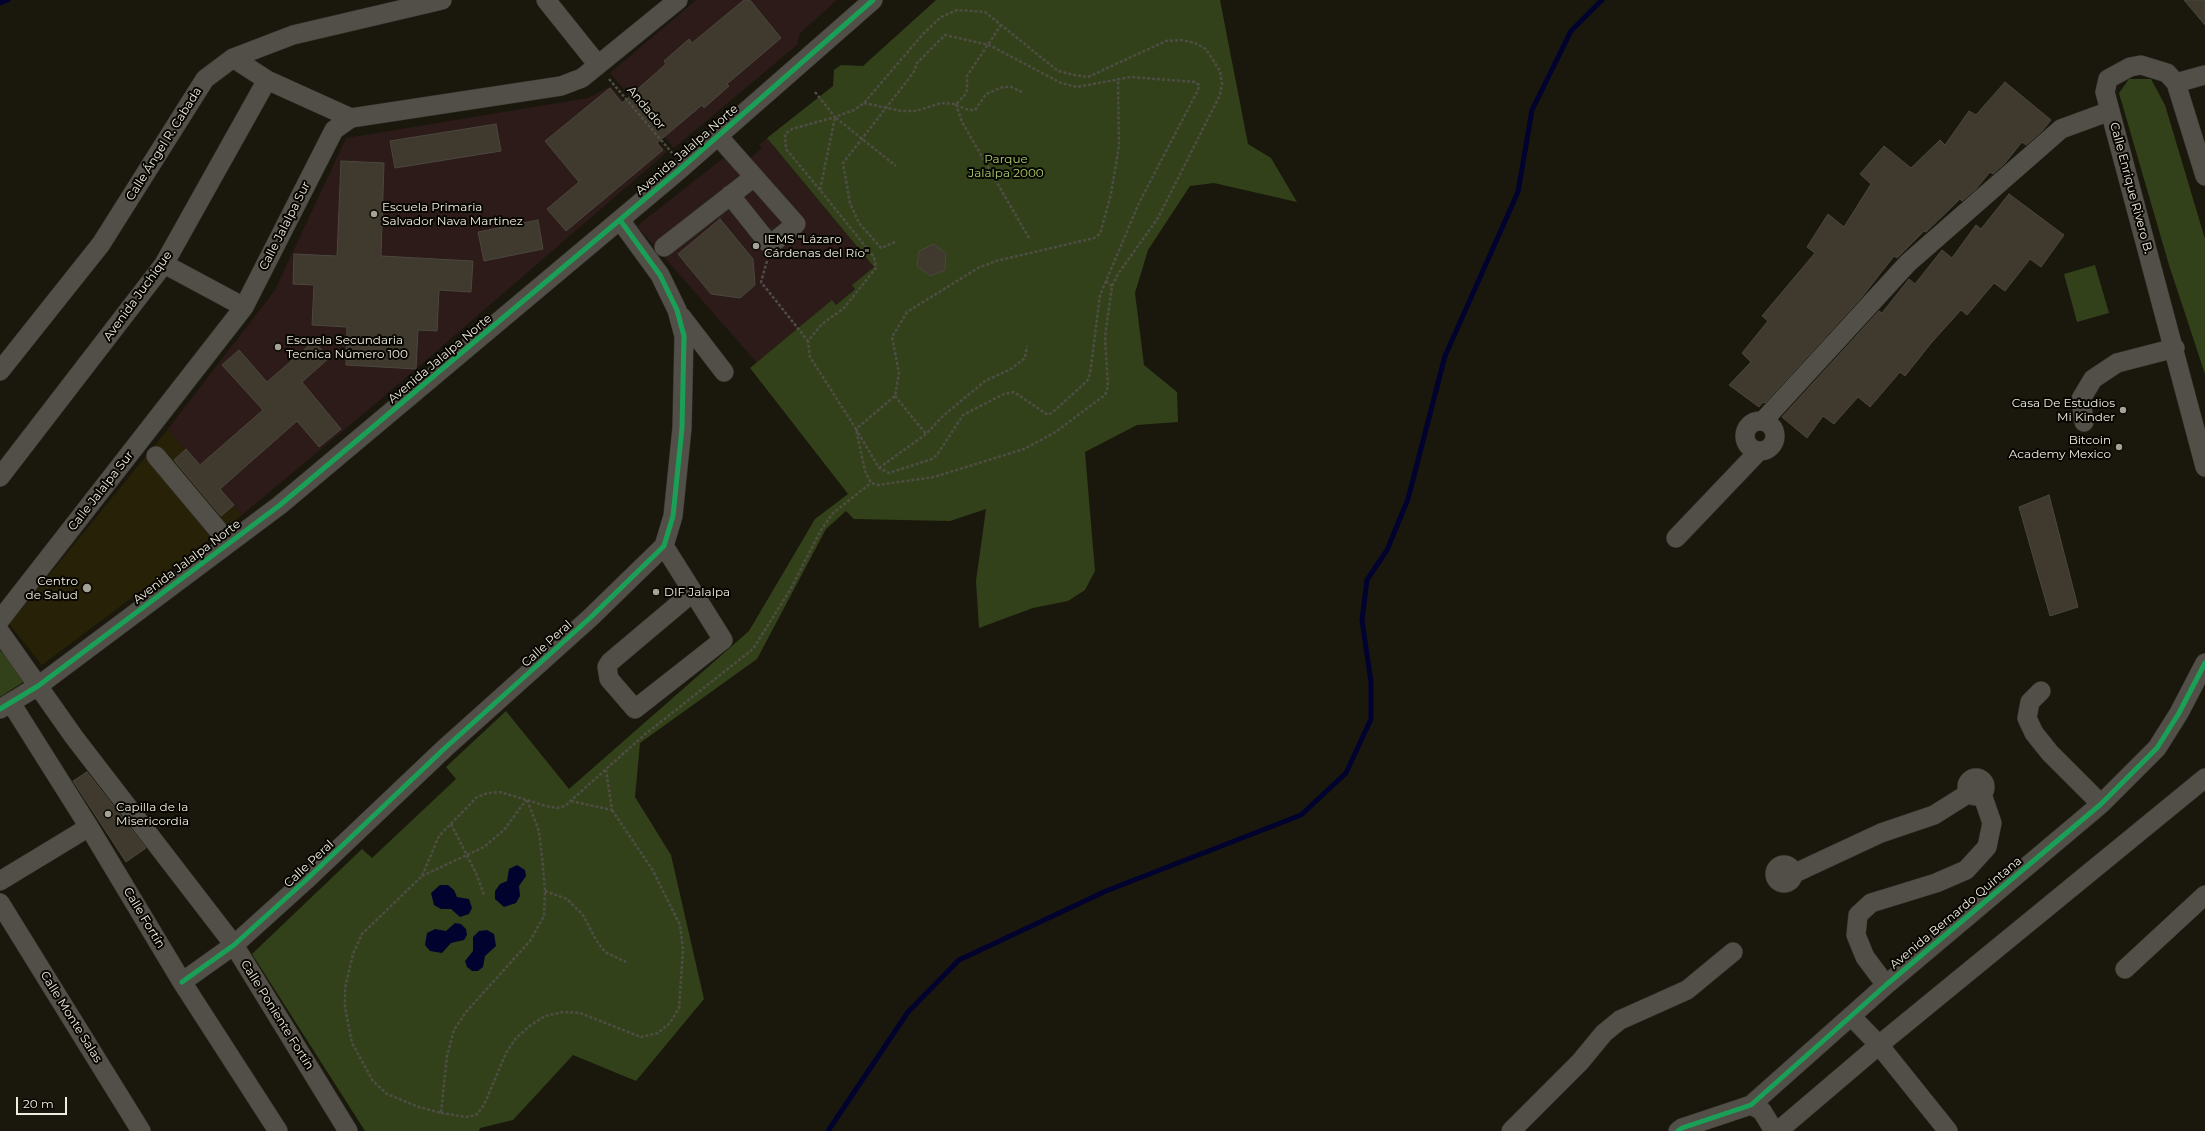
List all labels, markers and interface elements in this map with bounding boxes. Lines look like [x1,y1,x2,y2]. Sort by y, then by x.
street label: Andador [624,83,668,133]
street label: Calle Ángel R. Cabada [123,85,205,203]
street label: Avenida Jalalpa Norte [633,102,741,198]
street label: Calle Enrique Rivero B. [2107,121,2155,255]
park label: Parque Jalalpa 2000 [968,152,1044,180]
street label: Calle Jalalpa Sur [256,179,314,273]
place label: Escuela Primaria Salvador Nava Martinez [382,200,523,228]
marker: Escuela Primaria Salvador Nava Martinez [369,209,379,219]
place label: IEMS "Lázaro Cárdenas del Río" [764,232,869,260]
marker: IEMS "Lázaro Cárdenas del Río" [751,241,761,251]
street label: Avenida Juchique [101,248,175,344]
street label: Avenida Jalalpa Norte [385,311,495,407]
place label: Escuela Secundaria Tecnica Número 100 [286,333,408,361]
marker: Escuela Secundaria Tecnica Número 100 [273,342,283,352]
place label: Casa De Estudios Mi Kinder [2012,396,2115,424]
marker: Casa De Estudios Mi Kinder [2118,405,2128,415]
place label: Bitcoin Academy Mexico [2009,433,2111,461]
marker: Bitcoin Academy Mexico [2114,442,2124,452]
street label: Calle Jalalpa Sur [65,448,137,534]
street label: Avenida Jalalpa Norte [130,517,244,607]
place label: Centro de Salud [26,574,78,602]
marker: Centro de Salud [81,582,93,594]
place label: DIF Jalalpa [664,585,730,599]
marker: DIF Jalalpa [651,587,661,597]
street label: Calle Peral [519,618,575,670]
place label: Capilla de la Misericordia [116,800,189,828]
marker: Capilla de la Misericordia [103,809,113,819]
street label: Calle Peral [281,837,337,891]
street label: Avenida Bernardo Quintana [1887,854,2025,972]
street label: Calle Fortín [120,885,168,951]
street label: Calle Poniente Fortín [237,958,317,1072]
street label: Calle Monte Salas [37,969,105,1065]
scale bar [18,1089,69,1115]
text: 20 m [23,1096,54,1111]

